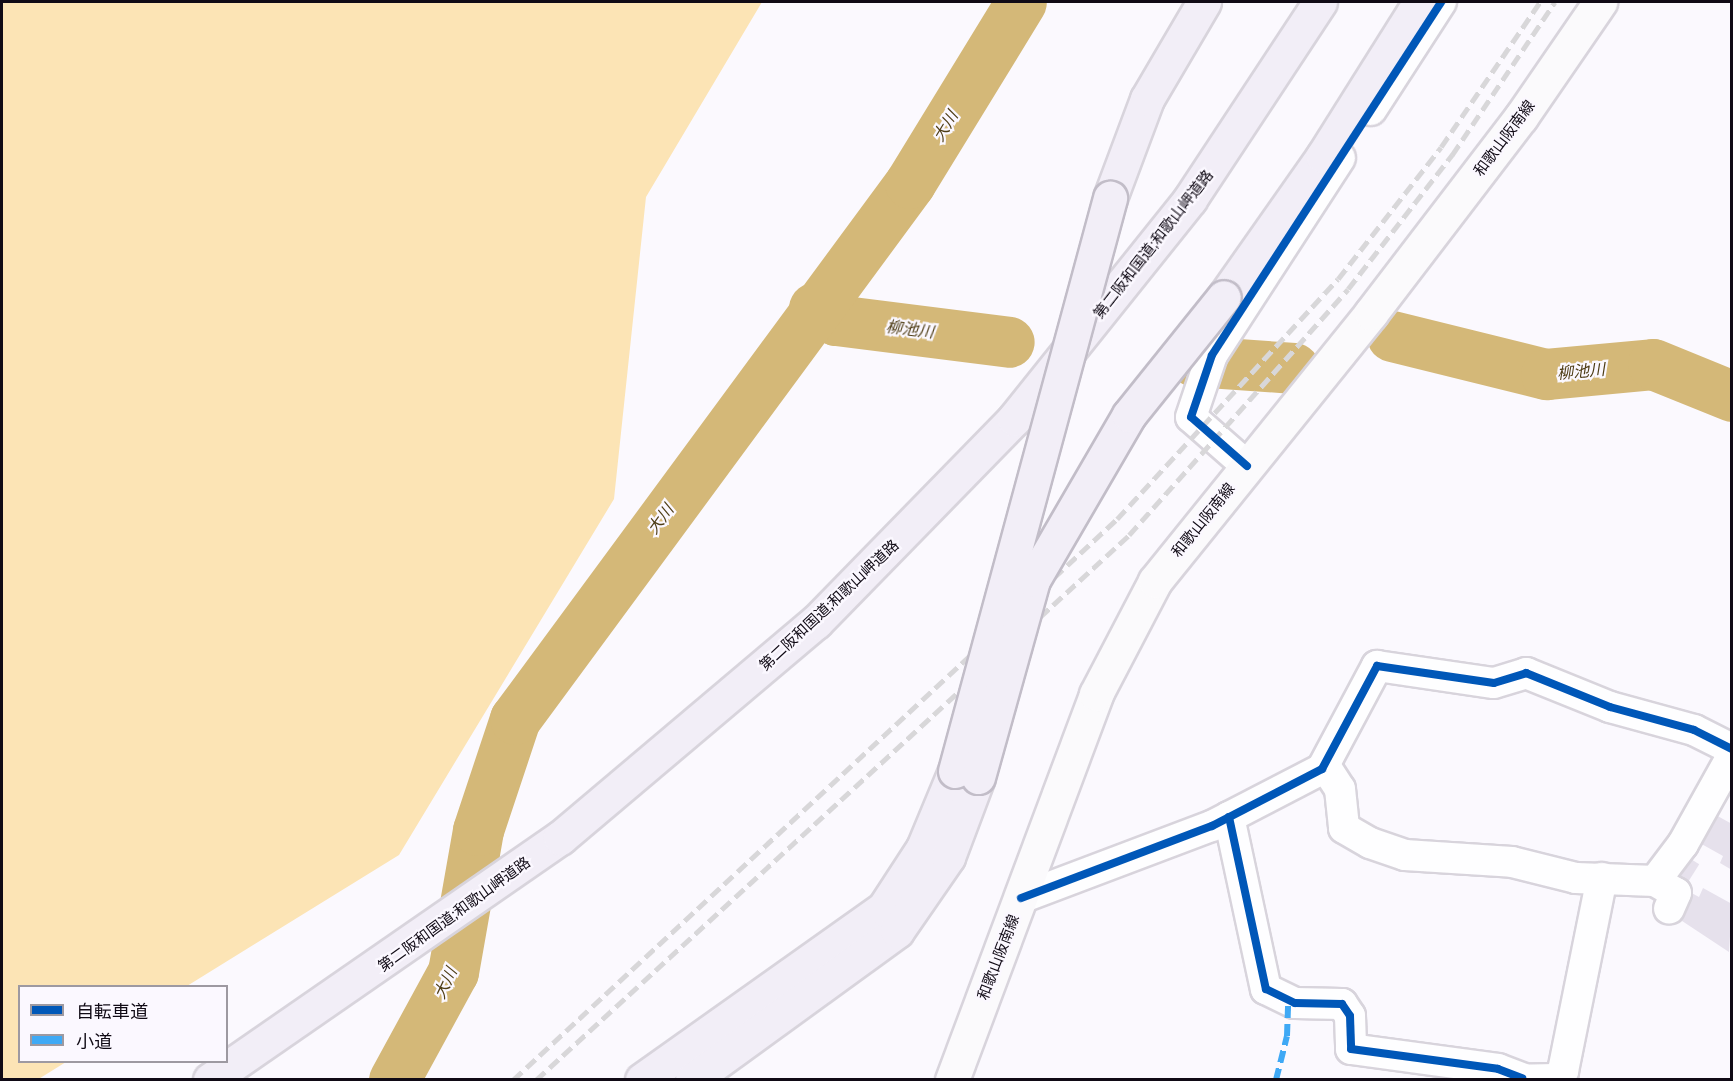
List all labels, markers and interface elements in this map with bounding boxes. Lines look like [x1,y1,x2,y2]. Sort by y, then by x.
street label: 和歌山阪南線 [1470,97,1538,179]
water label: 大川 [929,107,961,145]
street label: 第二阪和国道;和歌山岬道路 [1089,166,1217,322]
water label: 柳池川 [885,317,935,341]
water label: 柳池川 [1556,359,1606,383]
street label: 和歌山阪南線 [1168,479,1238,561]
water label: 大川 [643,500,677,538]
street label: 第二阪和国道;和歌山岬道路 [756,536,902,674]
street label: 第二阪和国道;和歌山岬道路 [375,853,533,975]
street label: 和歌山阪南線 [973,912,1023,1002]
water label: 大川 [430,964,460,1002]
legend [18,985,228,1063]
text: 自転車道 [76,999,148,1024]
text: 小道 [76,1029,112,1054]

